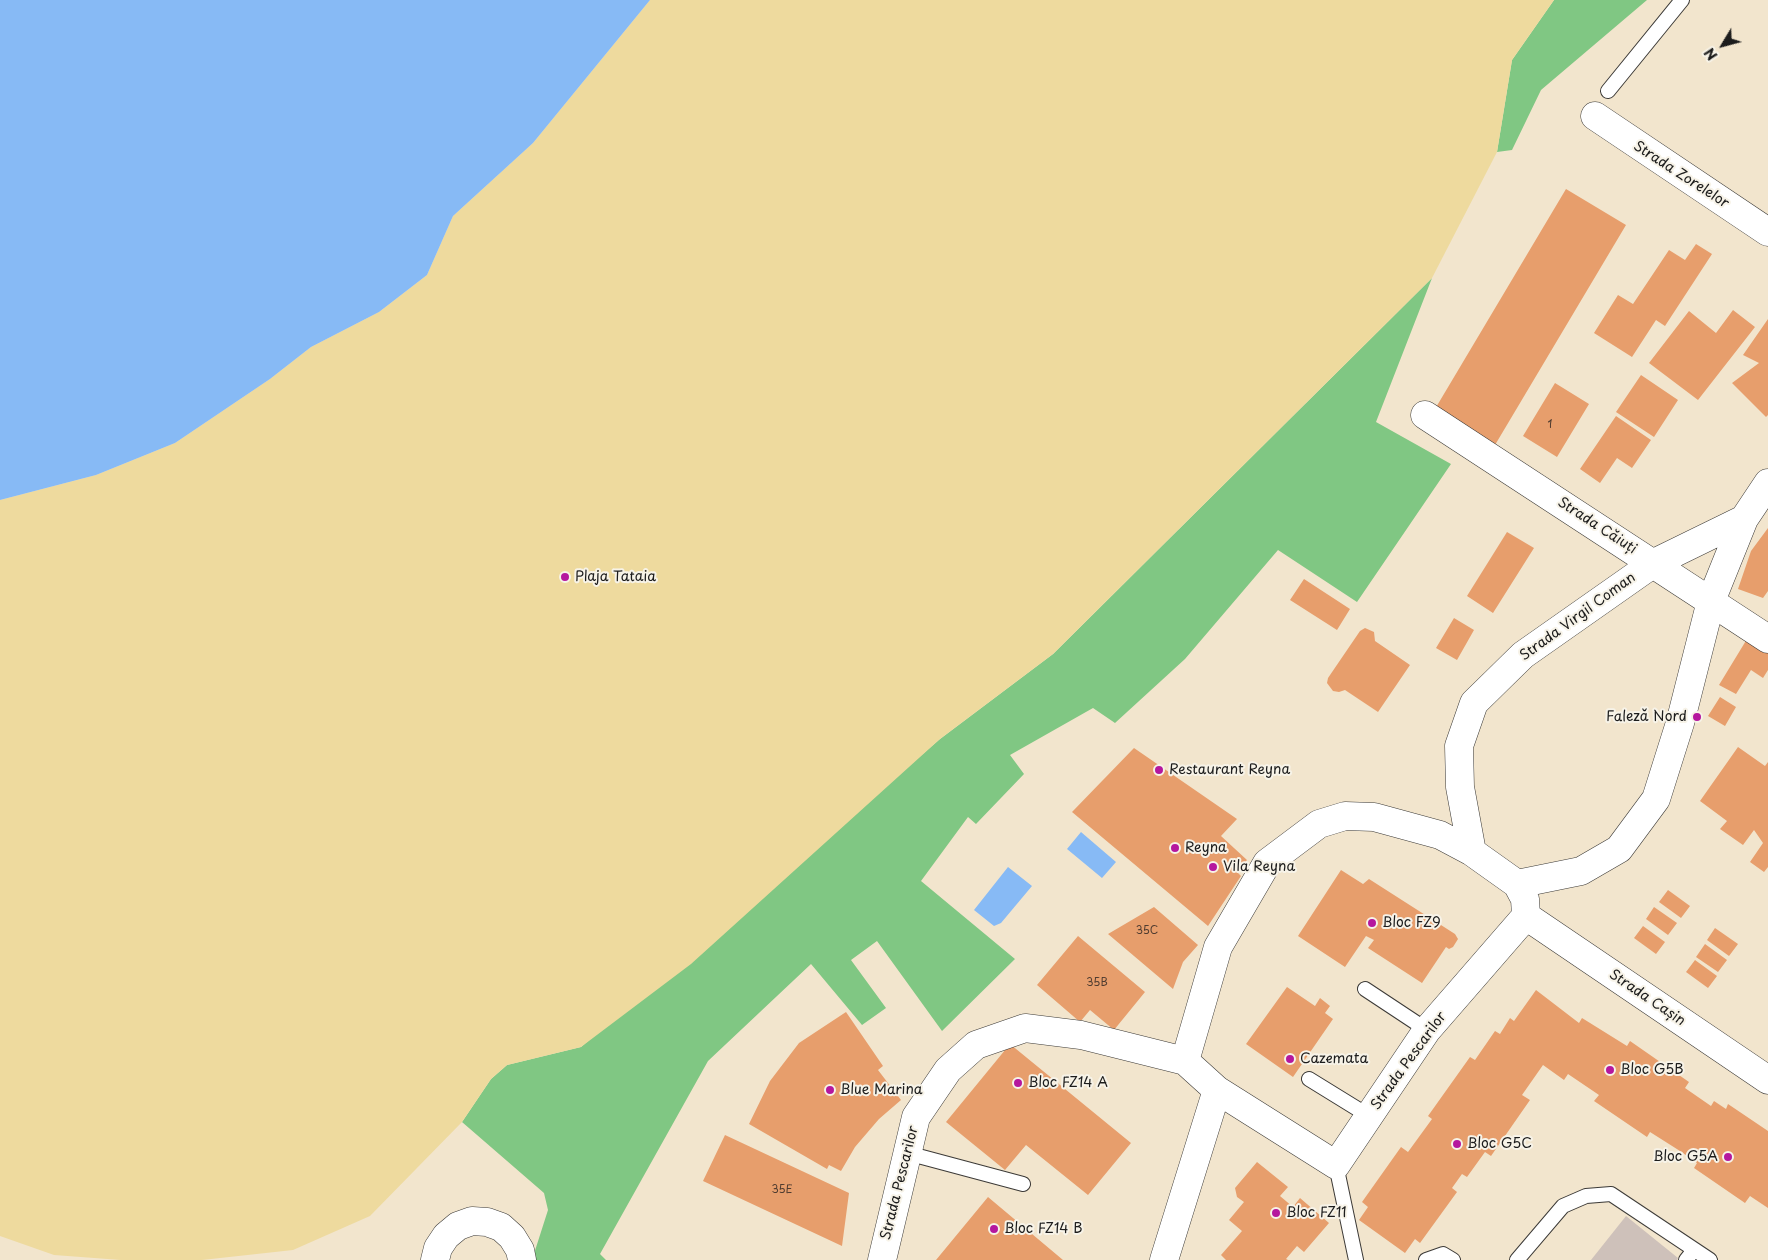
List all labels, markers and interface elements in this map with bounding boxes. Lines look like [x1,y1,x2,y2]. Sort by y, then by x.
north arrow [1698,20,1748,70]
text: N [1699,44,1722,65]
street label: Strada Zorelelor [1630,138,1732,212]
house number: 1 [1548,418,1552,432]
street label: Strada Căiuți [1554,494,1640,558]
place label: Plaja Tataia [575,569,656,585]
street label: Strada Virgil Coman [1517,569,1639,665]
marker: Plaja Tataia [559,571,571,583]
place label: Faleză Nord [1606,709,1687,725]
marker: Faleză Nord [1691,711,1703,723]
place label: Restaurant Reyna [1169,762,1290,778]
marker: Restaurant Reyna [1153,764,1165,776]
place label: Reyna [1185,840,1227,856]
marker: Reyna [1169,842,1181,854]
place label: Vila Reyna [1223,859,1295,875]
marker: Vila Reyna [1207,861,1219,873]
place label: Bloc FZ9 [1382,915,1441,931]
marker: Bloc FZ9 [1366,917,1378,929]
house number: 35C [1136,924,1158,938]
street label: Strada Cașin [1606,966,1688,1030]
house number: 35B [1086,976,1108,990]
street label: Strada Pescarilor [1368,1009,1450,1113]
place label: Cazemata [1300,1051,1368,1067]
marker: Cazemata [1284,1053,1296,1065]
place label: Bloc G5B [1620,1062,1684,1078]
marker: Bloc G5B [1604,1064,1616,1076]
place label: Bloc FZ14 A [1028,1075,1108,1091]
marker: Bloc FZ14 A [1012,1077,1024,1089]
place label: Blue Marina [840,1082,923,1098]
marker: Blue Marina [824,1084,836,1096]
street label: Strada Pescarilor [878,1124,922,1242]
place label: Bloc G5C [1467,1136,1532,1152]
marker: Bloc G5C [1451,1138,1463,1150]
place label: Bloc G5A [1653,1149,1718,1165]
marker: Bloc G5A [1722,1151,1734,1163]
house number: 35E [771,1183,793,1197]
place label: Bloc FZ11 [1286,1205,1347,1221]
marker: Bloc FZ11 [1270,1207,1282,1219]
place label: Bloc FZ14 B [1004,1221,1082,1237]
marker: Bloc FZ14 B [988,1223,1000,1235]

